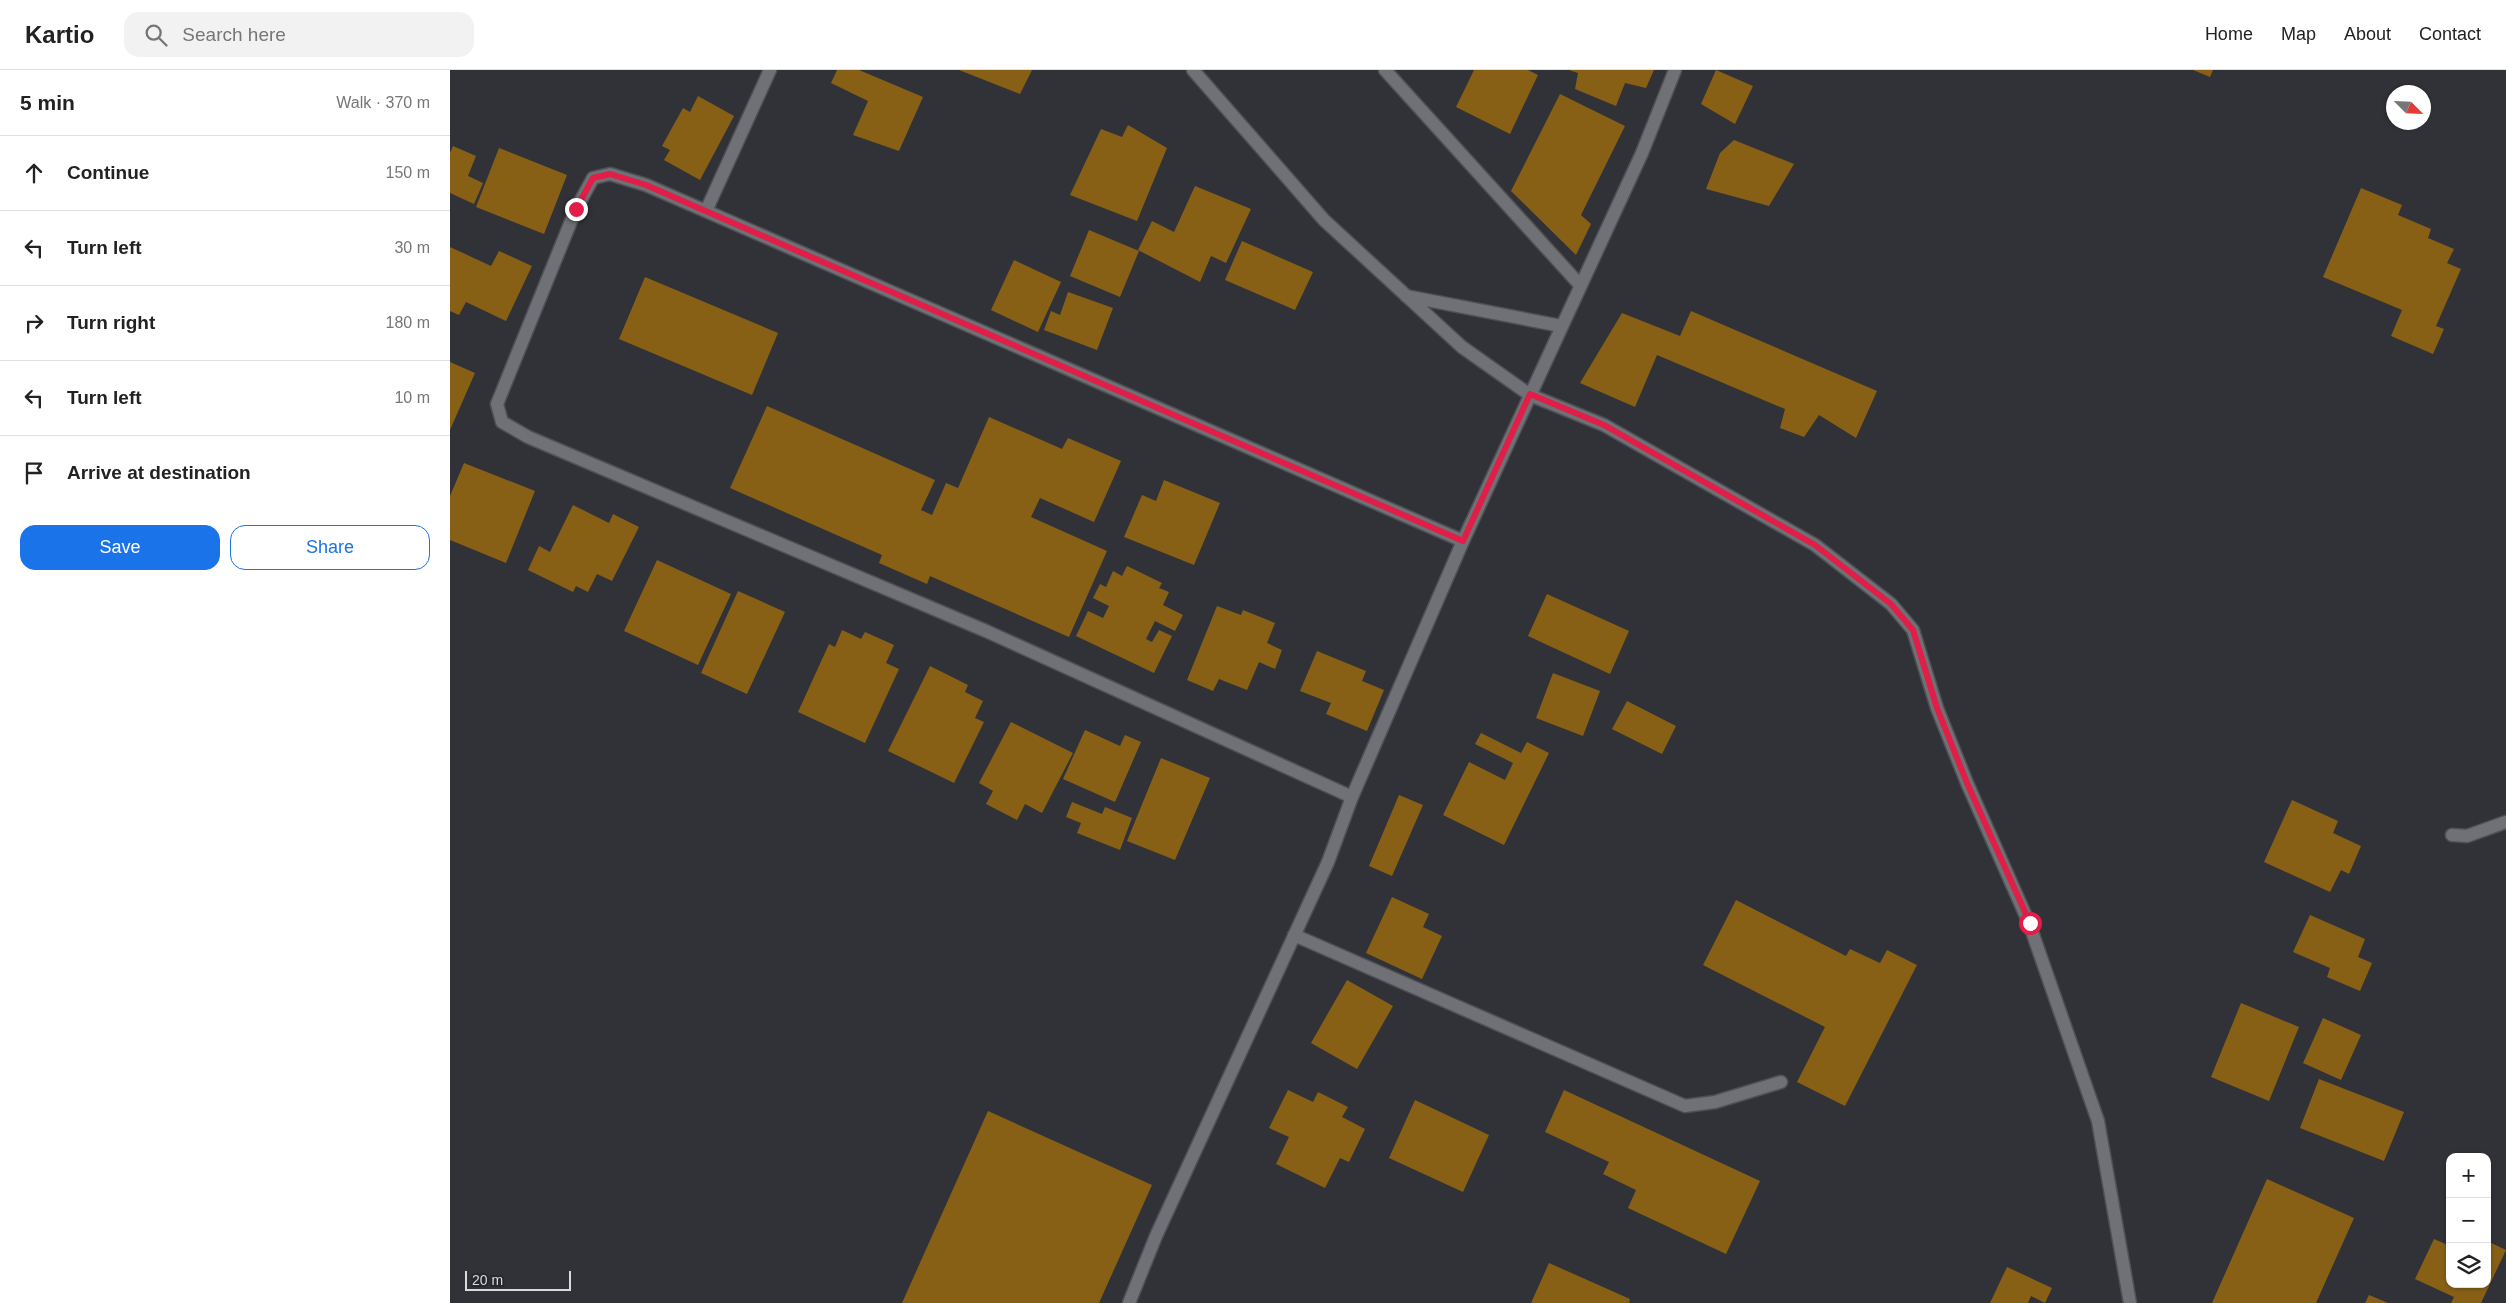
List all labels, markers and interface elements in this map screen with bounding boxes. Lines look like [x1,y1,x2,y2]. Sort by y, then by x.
search box [124,12,474,57]
text: Kartio [25,21,94,48]
icon: search [142,21,170,49]
text: Search here [182,24,286,45]
text: Home [2205,24,2253,44]
text: Map [2281,24,2316,44]
text: About [2344,24,2391,44]
text: Contact [2419,24,2481,44]
north arrow [2386,85,2431,130]
text: 5 min [20,91,75,114]
text: Walk · 370 m [336,94,430,111]
icon: ahead [20,159,48,187]
text: Continue [67,162,149,183]
text: 150 m [386,164,430,181]
route end [565,198,588,221]
icon: left [20,234,48,262]
text: Turn left [67,237,142,258]
text: 30 m [394,239,430,256]
icon: right [20,309,48,337]
text: Turn right [67,312,155,333]
text: 180 m [386,314,430,331]
icon: left [20,384,48,412]
text: Turn left [67,387,142,408]
text: 10 m [394,389,430,406]
icon: arrive [20,459,48,487]
text: Arrive at destination [67,462,251,483]
button: Save [20,525,220,570]
button: Share [230,525,430,570]
route start [2019,912,2042,935]
map controls [2446,1153,2491,1288]
button: + [2446,1153,2491,1198]
button: − [2446,1198,2491,1243]
button: layers [2446,1243,2491,1288]
scale bar [465,1268,571,1291]
text: 20 m [472,1272,503,1288]

